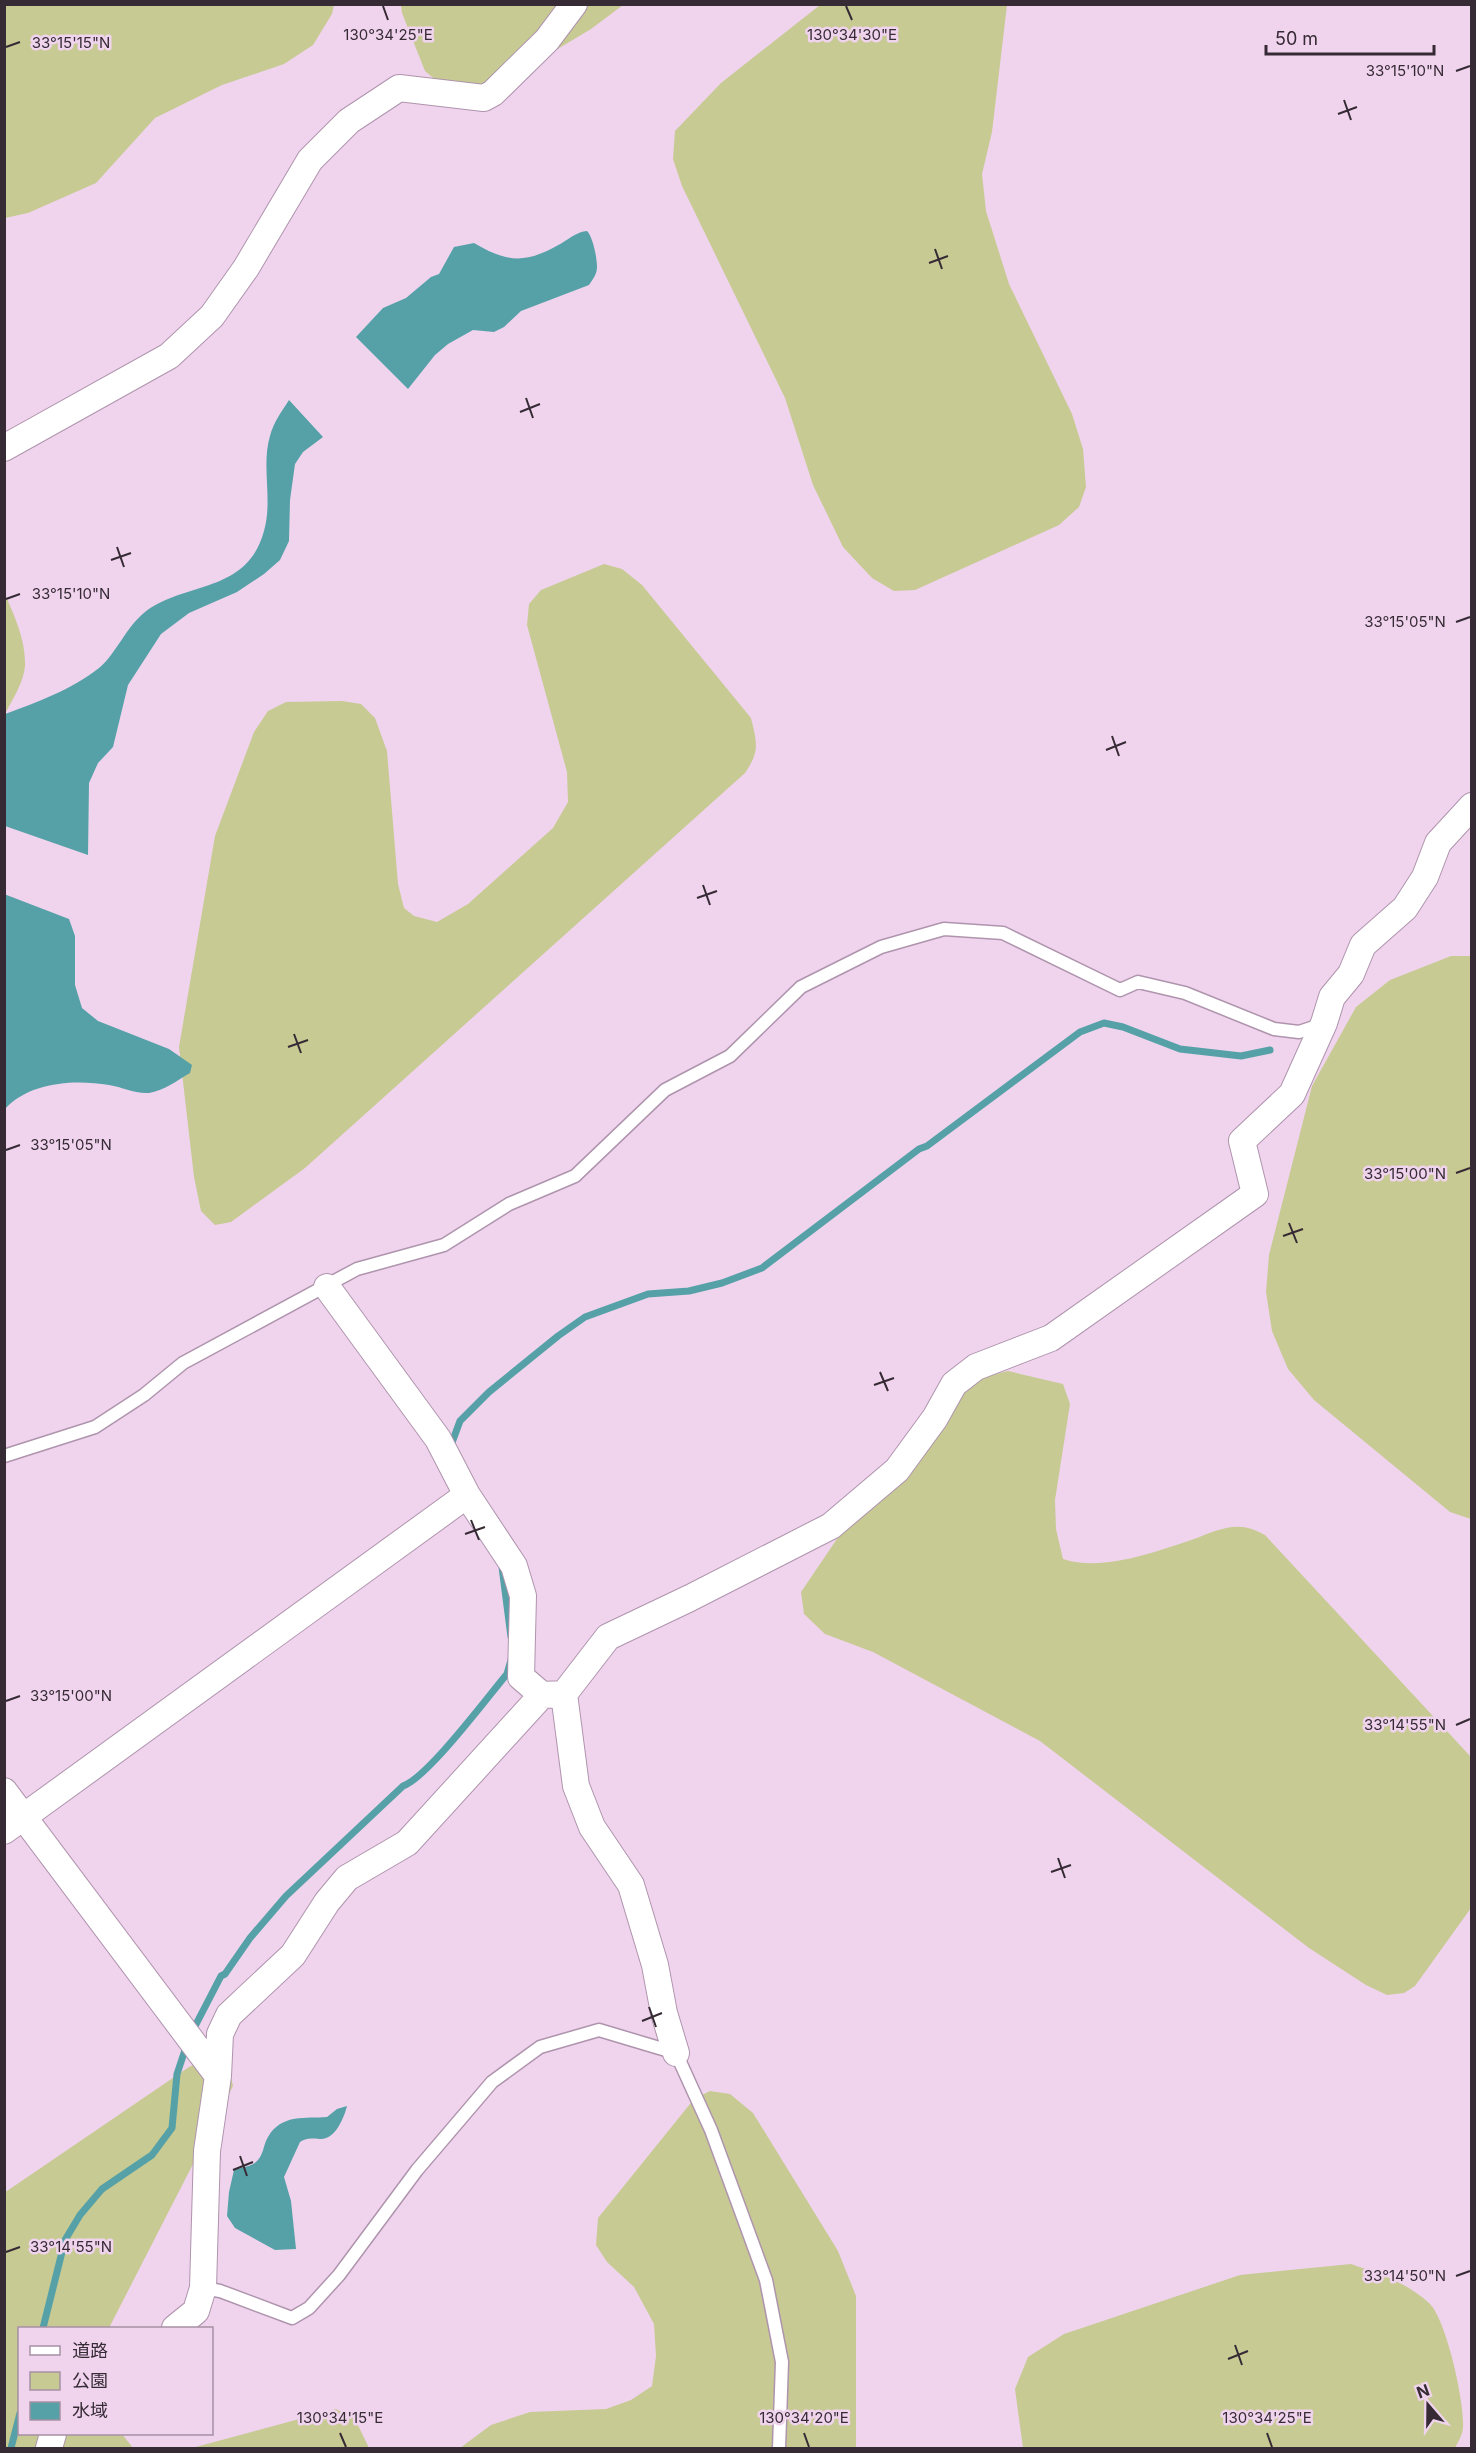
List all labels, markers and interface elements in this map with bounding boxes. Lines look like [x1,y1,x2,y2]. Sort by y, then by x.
scale bar [1266,18,1434,56]
text: 130°34'25"E [343,25,433,44]
text: 130°34'30"E [807,25,897,44]
text: 50 m [1275,28,1318,49]
text: 33°15'15"N [32,33,110,52]
text: 33°15'10"N [1366,61,1444,80]
text: 33°15'10"N [32,584,110,603]
text: 33°15'05"N [1364,612,1446,631]
text: 33°15'05"N [30,1135,112,1154]
text: 33°15'00"N [1364,1164,1446,1183]
text: 33°15'00"N [30,1686,112,1705]
text: 33°14'55"N [1364,1715,1446,1734]
text: 33°14'55"N [30,2237,112,2256]
text: 33°14'50"N [1364,2266,1446,2285]
legend [18,2327,213,2435]
text: 道路 [72,2340,108,2361]
text: 公園 [72,2370,108,2391]
north arrow [1398,2375,1458,2435]
text: N [1414,2379,1432,2402]
text: 水域 [72,2400,108,2421]
text: 130°34'15"E [297,2408,383,2427]
text: 130°34'20"E [759,2408,849,2427]
text: 130°34'25"E [1222,2408,1312,2427]

